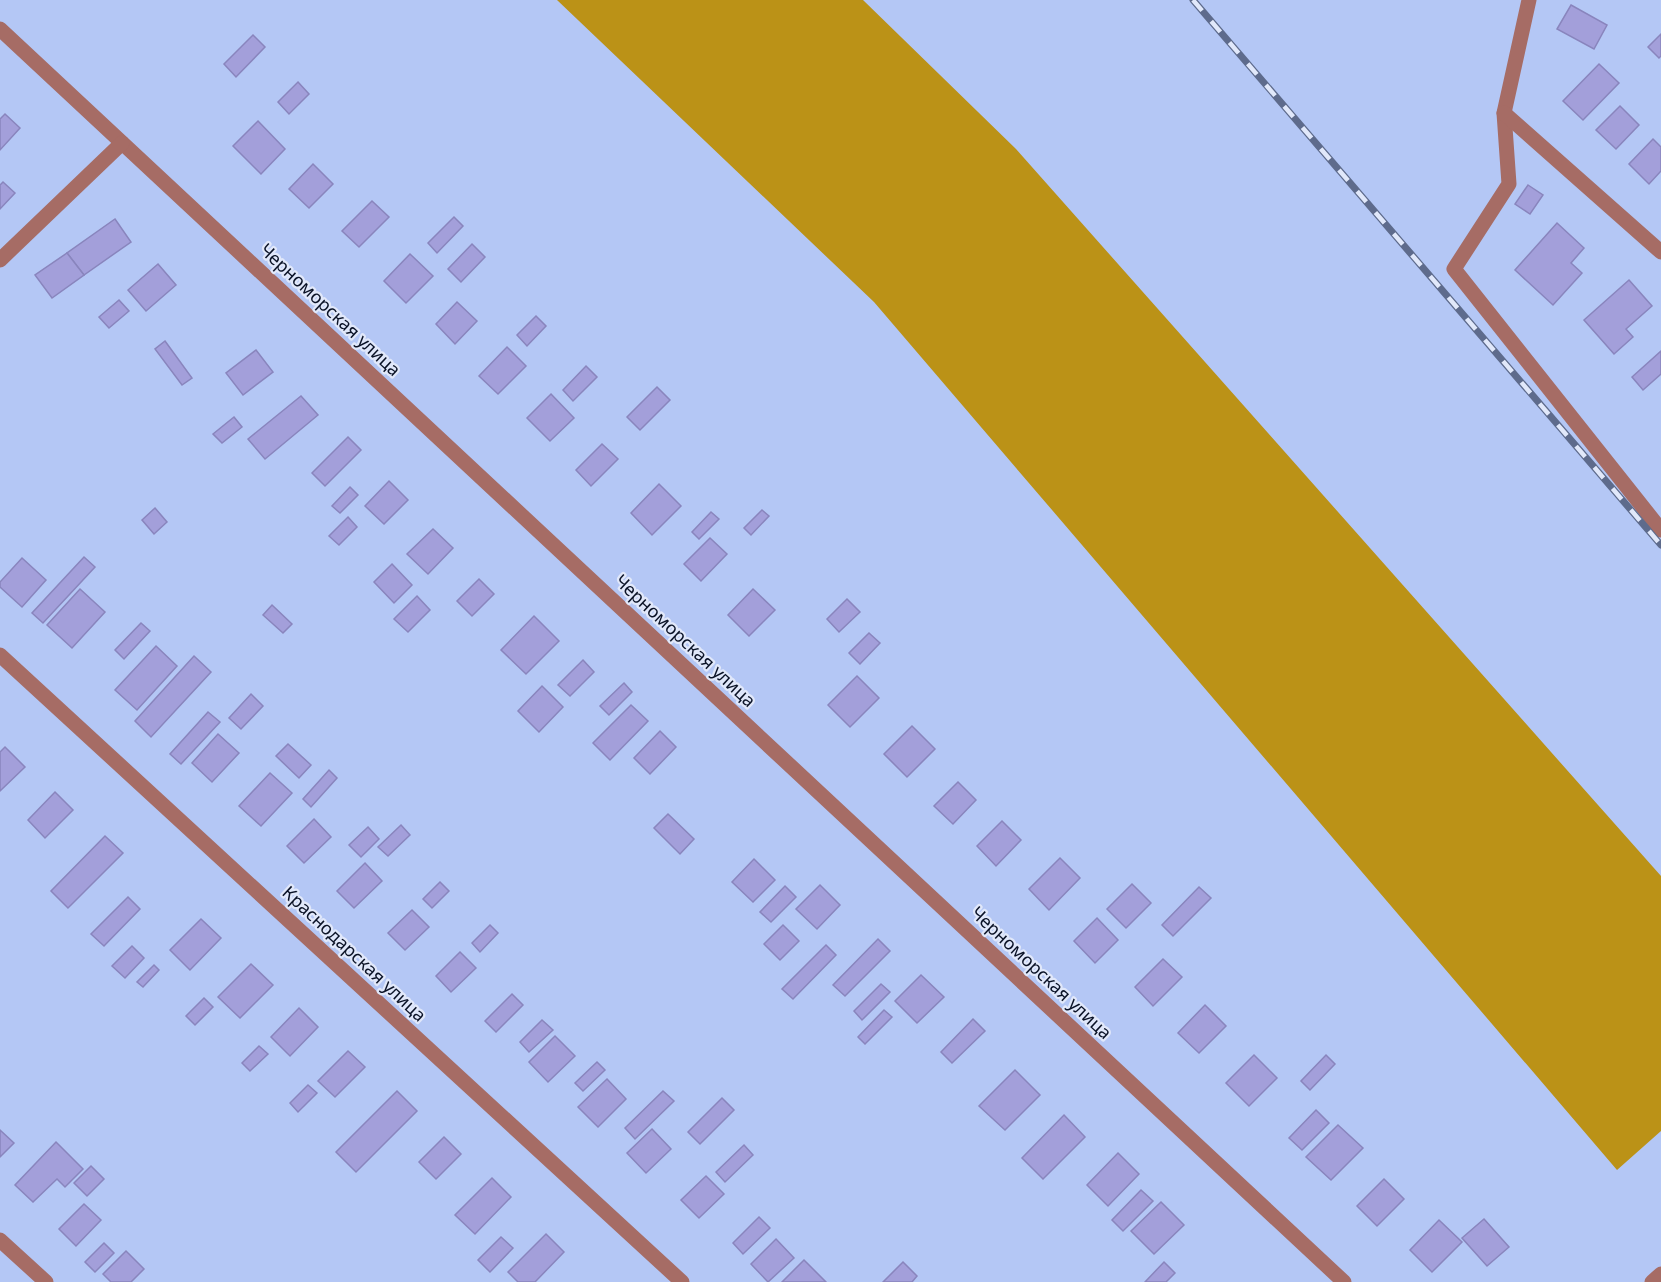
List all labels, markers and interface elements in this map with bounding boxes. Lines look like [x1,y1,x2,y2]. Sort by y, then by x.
street label: Черноморская улица [255,238,406,381]
street label: Черноморская улица [610,569,761,712]
street label: Краснодарская улица [277,880,432,1026]
street label: Черноморская улица [966,901,1117,1044]

